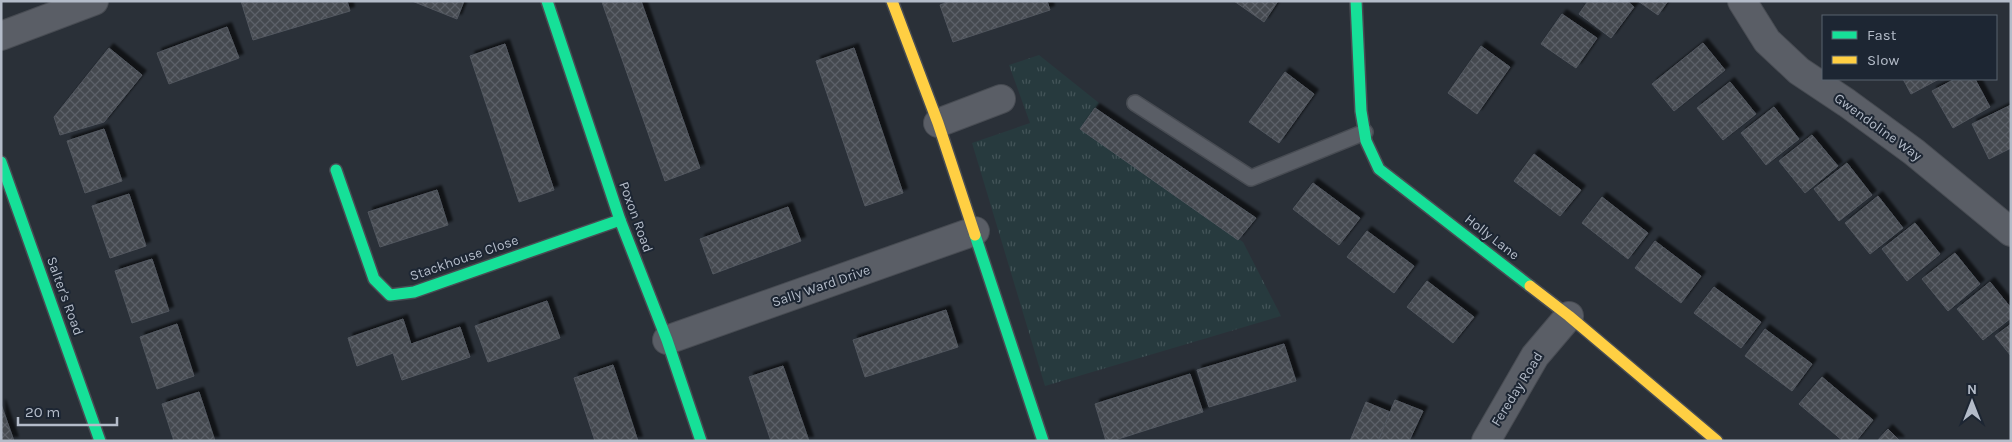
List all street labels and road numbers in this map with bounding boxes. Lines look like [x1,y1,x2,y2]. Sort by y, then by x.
street label: Gwendoline Way [1831,90,1925,165]
street label: Poxon Road [615,179,657,255]
street label: Holly Lane [1461,210,1523,264]
street label: Stackhouse Close [407,231,521,285]
street label: Salter's Road [43,254,87,338]
street label: Sally Ward Drive [770,261,872,311]
street label: Fereday Road [1487,349,1547,429]

